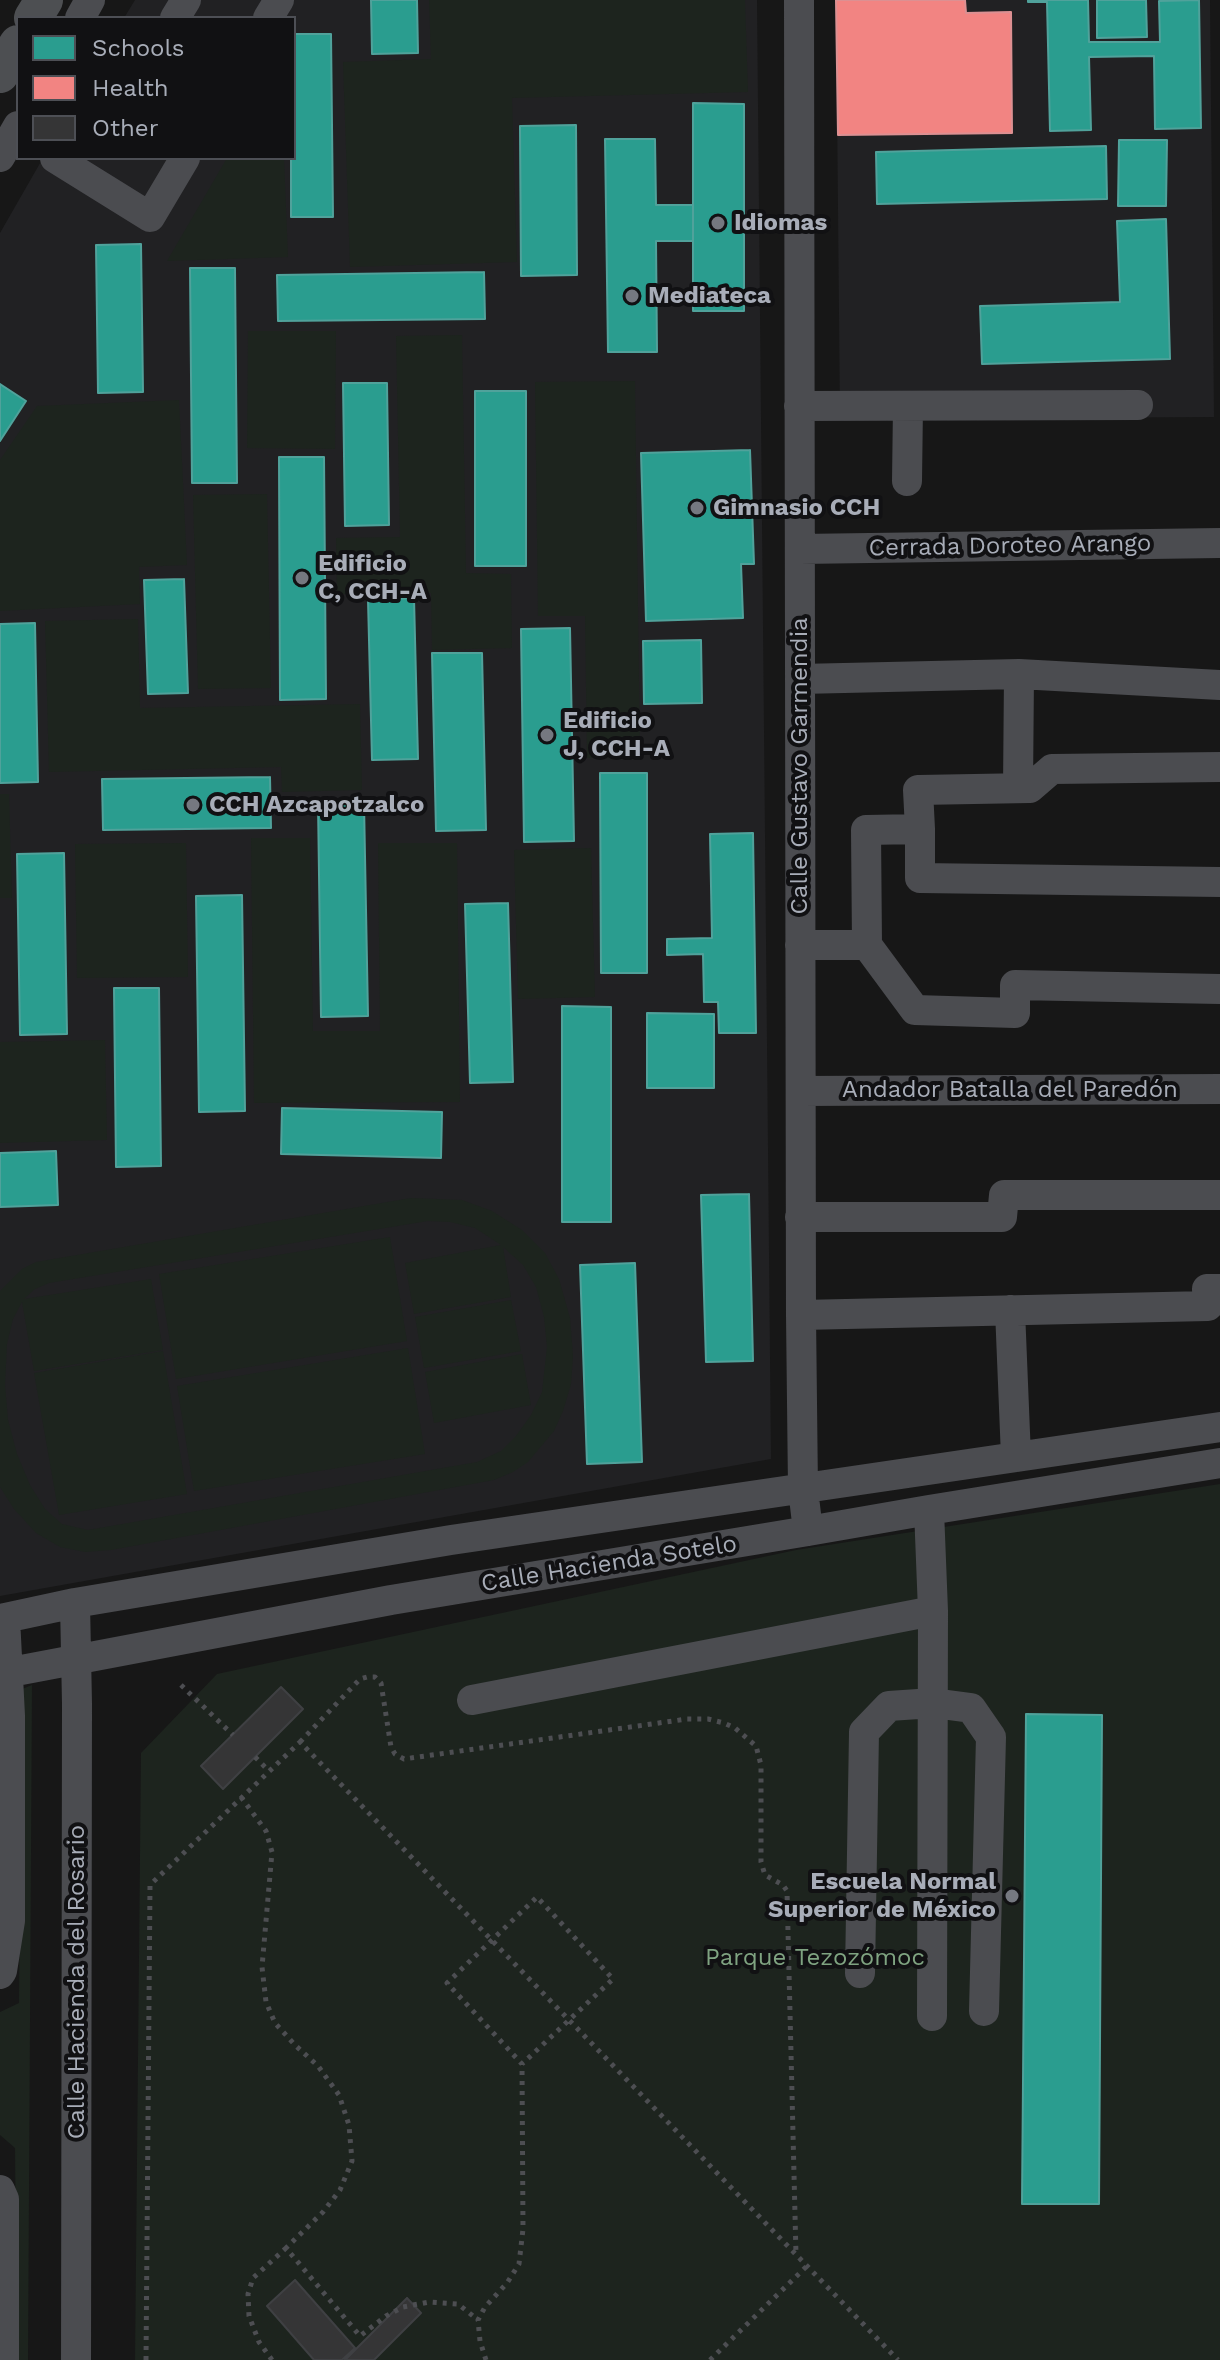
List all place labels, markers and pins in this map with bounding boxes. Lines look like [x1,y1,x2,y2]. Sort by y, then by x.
place label: Idiomas [734,209,827,237]
marker: Idiomas [709,214,727,232]
place label: Mediateca [648,282,771,310]
marker: Mediateca [623,287,641,305]
place label: Gimnasio CCH [713,494,880,522]
marker: Gimnasio CCH [688,499,706,517]
place label: Edificio C, CCH-A [318,550,427,606]
marker: Edificio C, CCH-A [293,569,311,587]
place label: Edificio J, CCH-A [563,707,670,763]
marker: Edificio J, CCH-A [538,726,556,744]
place label: CCH Azcapotzalco [209,791,424,819]
marker: CCH Azcapotzalco [184,796,202,814]
place label: Escuela Normal Superior de México [768,1868,996,1924]
marker: Escuela Normal Superior de México [1003,1887,1021,1905]

